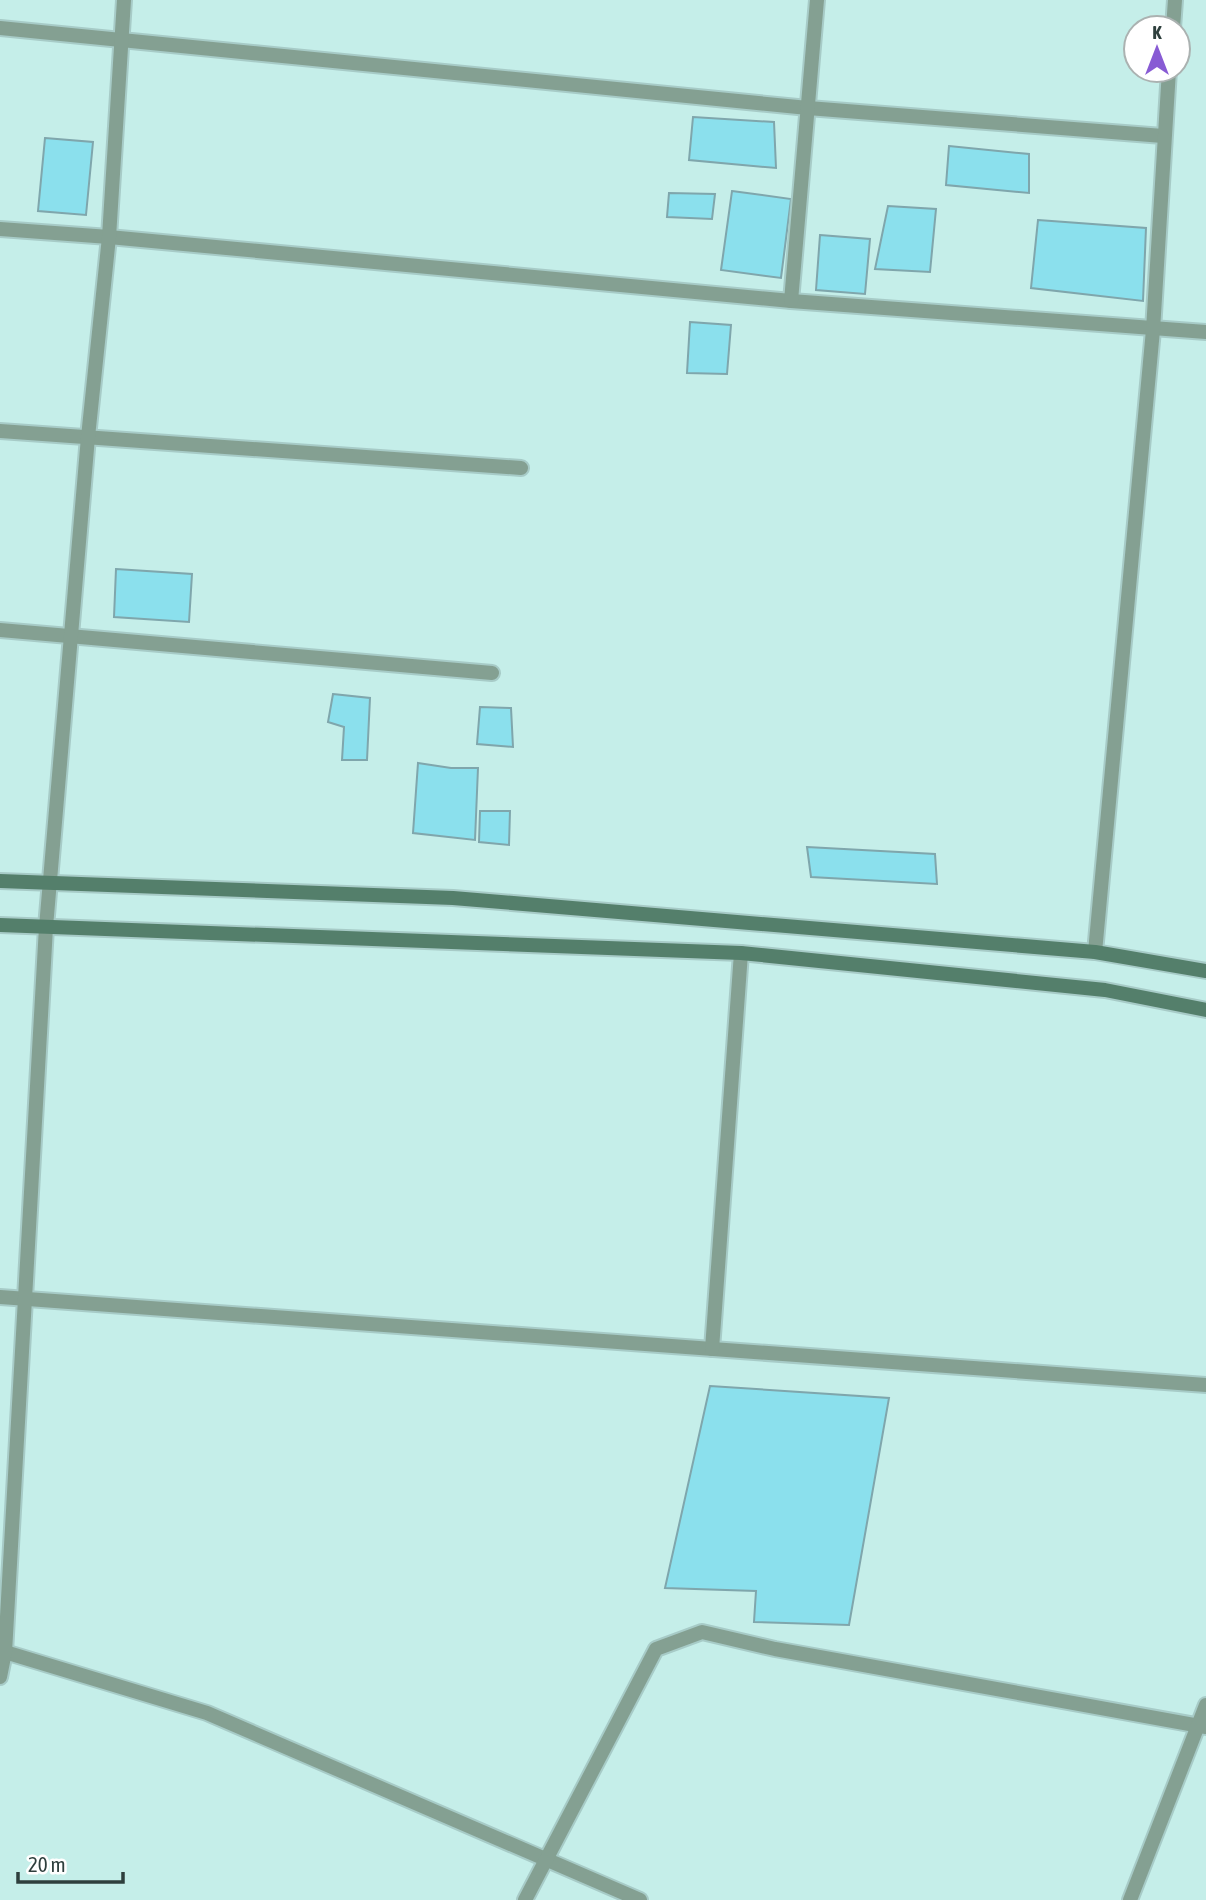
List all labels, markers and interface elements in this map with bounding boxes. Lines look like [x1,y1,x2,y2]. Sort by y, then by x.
north arrow [1122,14,1192,84]
text: K [1152,21,1162,43]
scale bar [18,1840,122,1884]
text: 20 m [28,1852,66,1876]

